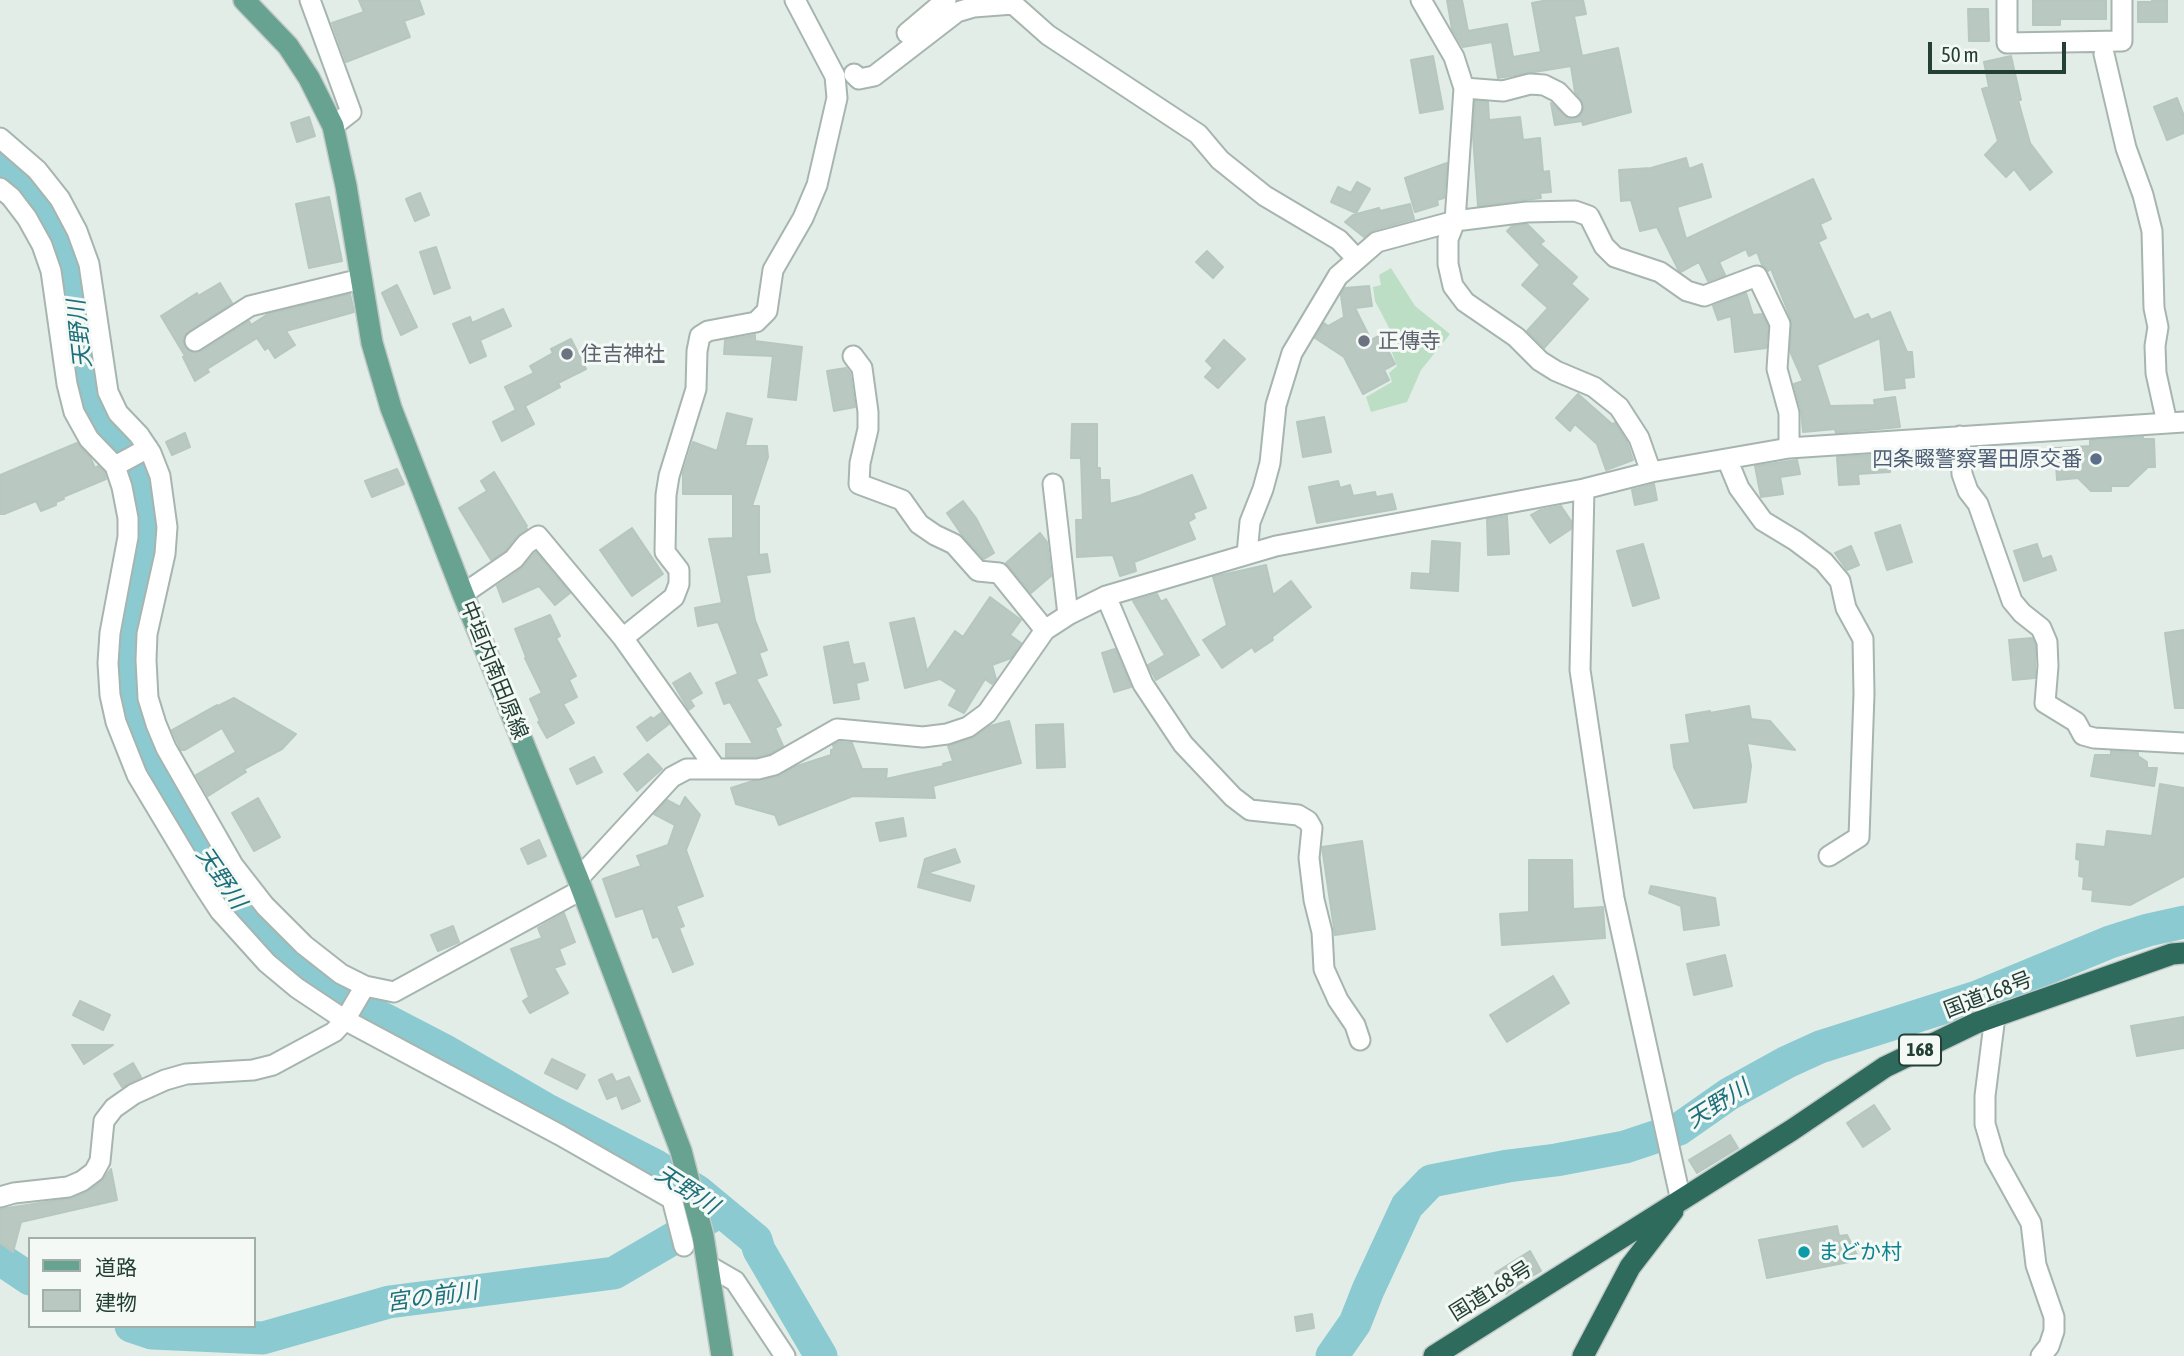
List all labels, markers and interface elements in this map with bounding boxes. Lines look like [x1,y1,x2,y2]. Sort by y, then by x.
scale bar [1932,28,2070,72]
text: 50 m [1941,42,1979,66]
water label: 天野川 [63,298,97,370]
place label: 正傳寺 [1378,328,1441,354]
marker: 正傳寺 [1356,333,1372,349]
place label: 住吉神社 [581,341,665,367]
marker: 住吉神社 [559,346,575,362]
place label: 四条畷警察署田原交番 [1872,446,2082,472]
marker: 四条畷警察署田原交番 [2088,451,2104,467]
street label: 中垣内南田原線 [455,597,533,743]
water label: 天野川 [190,842,252,914]
street label: 国道168号 [1940,967,2036,1023]
road number: 168 [1899,1034,1941,1066]
water label: 天野川 [1681,1074,1755,1134]
water label: 天野川 [651,1160,723,1220]
legend [28,1237,256,1328]
place label: まどか村 [1818,1239,1902,1265]
marker: まどか村 [1796,1244,1812,1260]
text: 道路 [95,1255,137,1279]
street label: 国道168号 [1445,1256,1537,1326]
water label: 宮の前川 [385,1277,479,1317]
text: 建物 [95,1290,137,1314]

